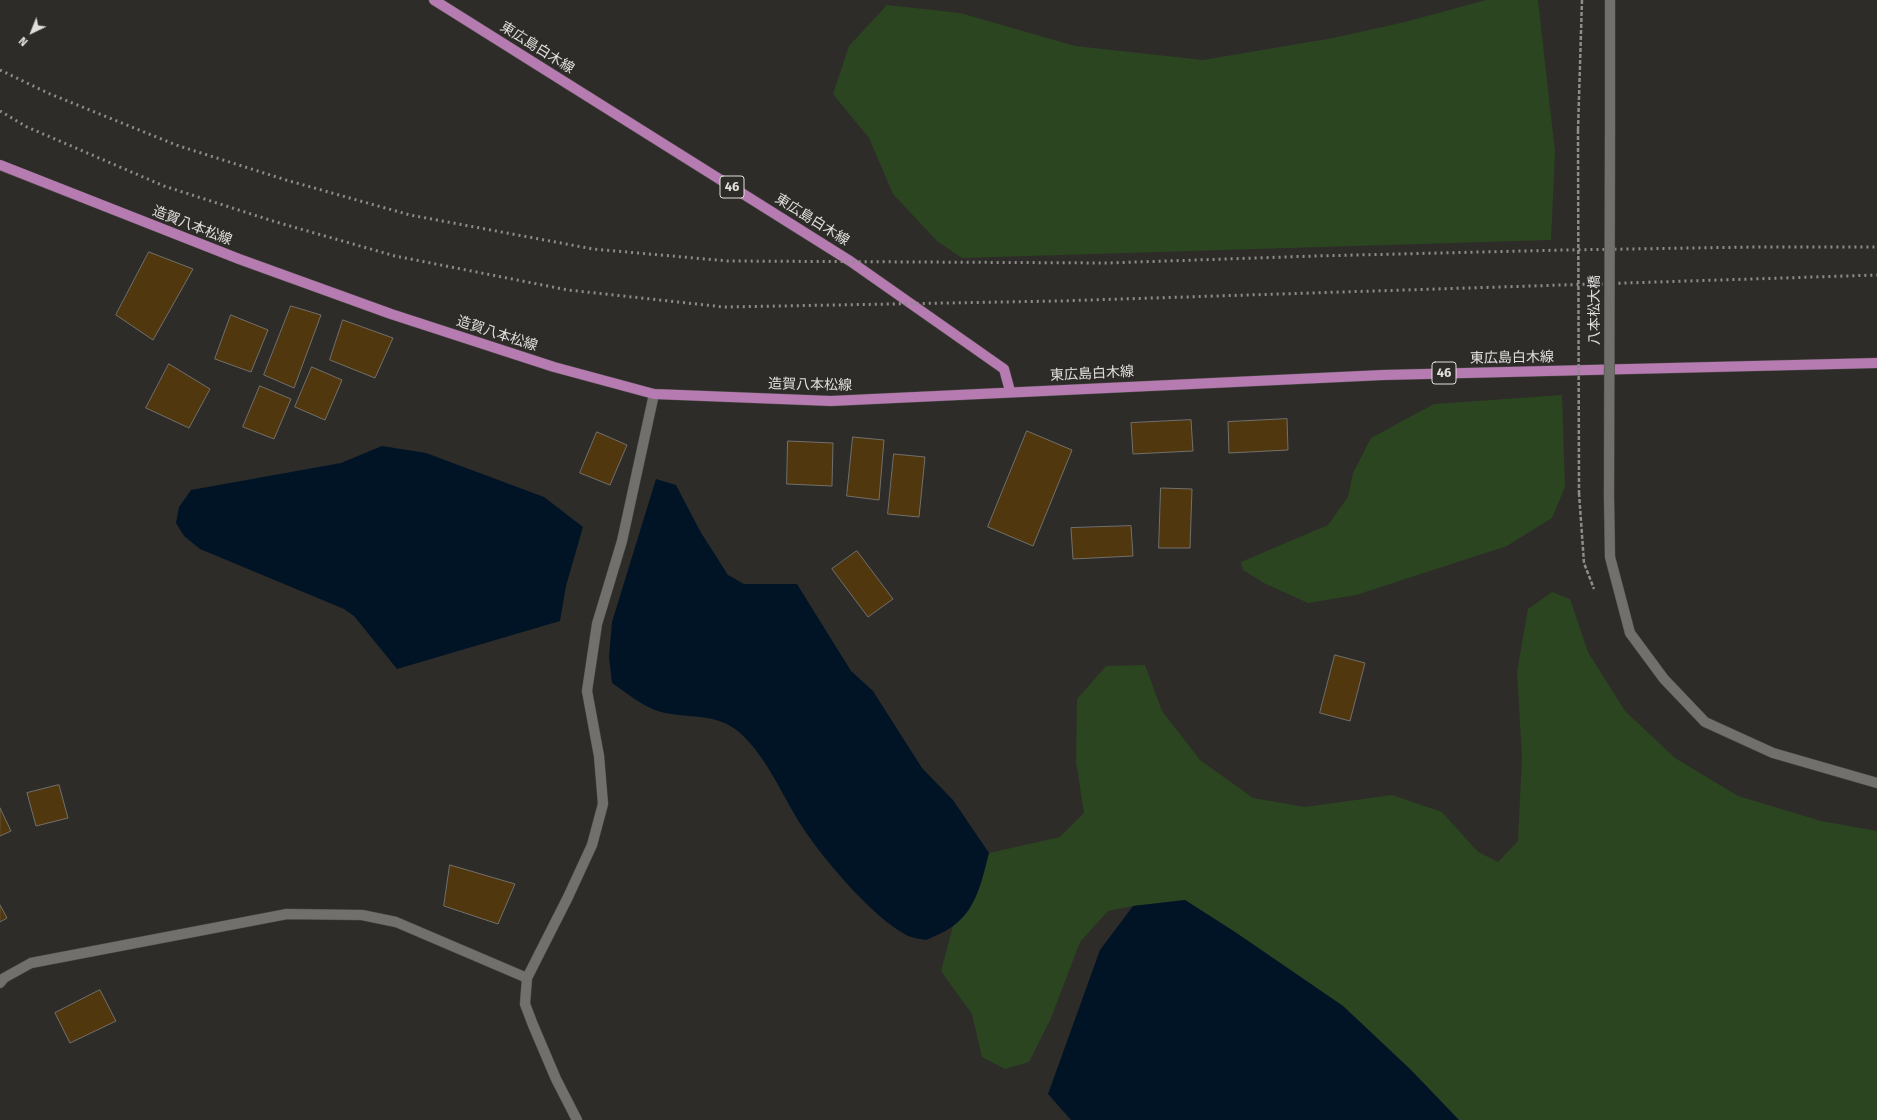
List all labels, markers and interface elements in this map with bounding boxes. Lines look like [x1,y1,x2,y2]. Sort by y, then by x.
north arrow [12,12,52,52]
street label: 東広島白木線 [497,19,577,77]
text: N [16,34,31,48]
road number: 46 [720,176,744,198]
street label: 東広島白木線 [772,191,852,249]
street label: 造賀八本松線 [150,203,234,249]
street label: 八本松大橋 [1587,275,1603,345]
street label: 造賀八本松線 [454,313,540,355]
street label: 東広島白木線 [1470,349,1554,367]
road number: 46 [1432,362,1456,384]
street label: 東広島白木線 [1050,363,1134,385]
street label: 造賀八本松線 [768,376,852,394]

